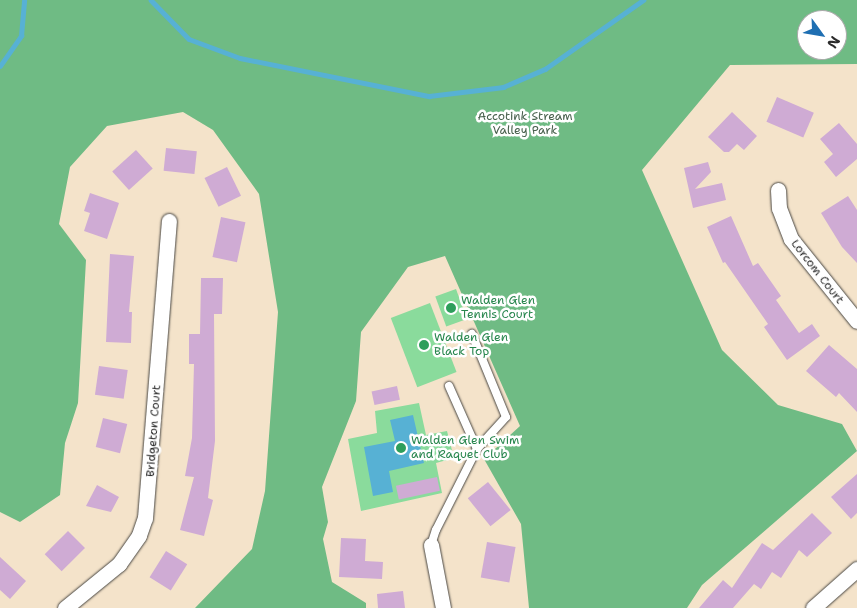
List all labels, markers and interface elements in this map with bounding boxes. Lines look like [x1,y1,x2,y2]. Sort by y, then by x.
north arrow [797,10,847,60]
text: N [823,33,844,52]
park label: Accotink Stream Valley Park [477,110,573,138]
street label: Lorcom Court [787,237,847,307]
place label: Walden Glen Tennis Court [461,294,535,322]
marker: Walden Glen Tennis Court [445,302,457,314]
place label: Walden Glen Black Top [434,331,508,359]
marker: Walden Glen Black Top [418,339,430,351]
street label: Bridgeton Court [144,384,164,478]
place label: Walden Glen Swim and Raquet Club [411,434,519,462]
marker: Walden Glen Swim and Raquet Club [395,442,407,454]

